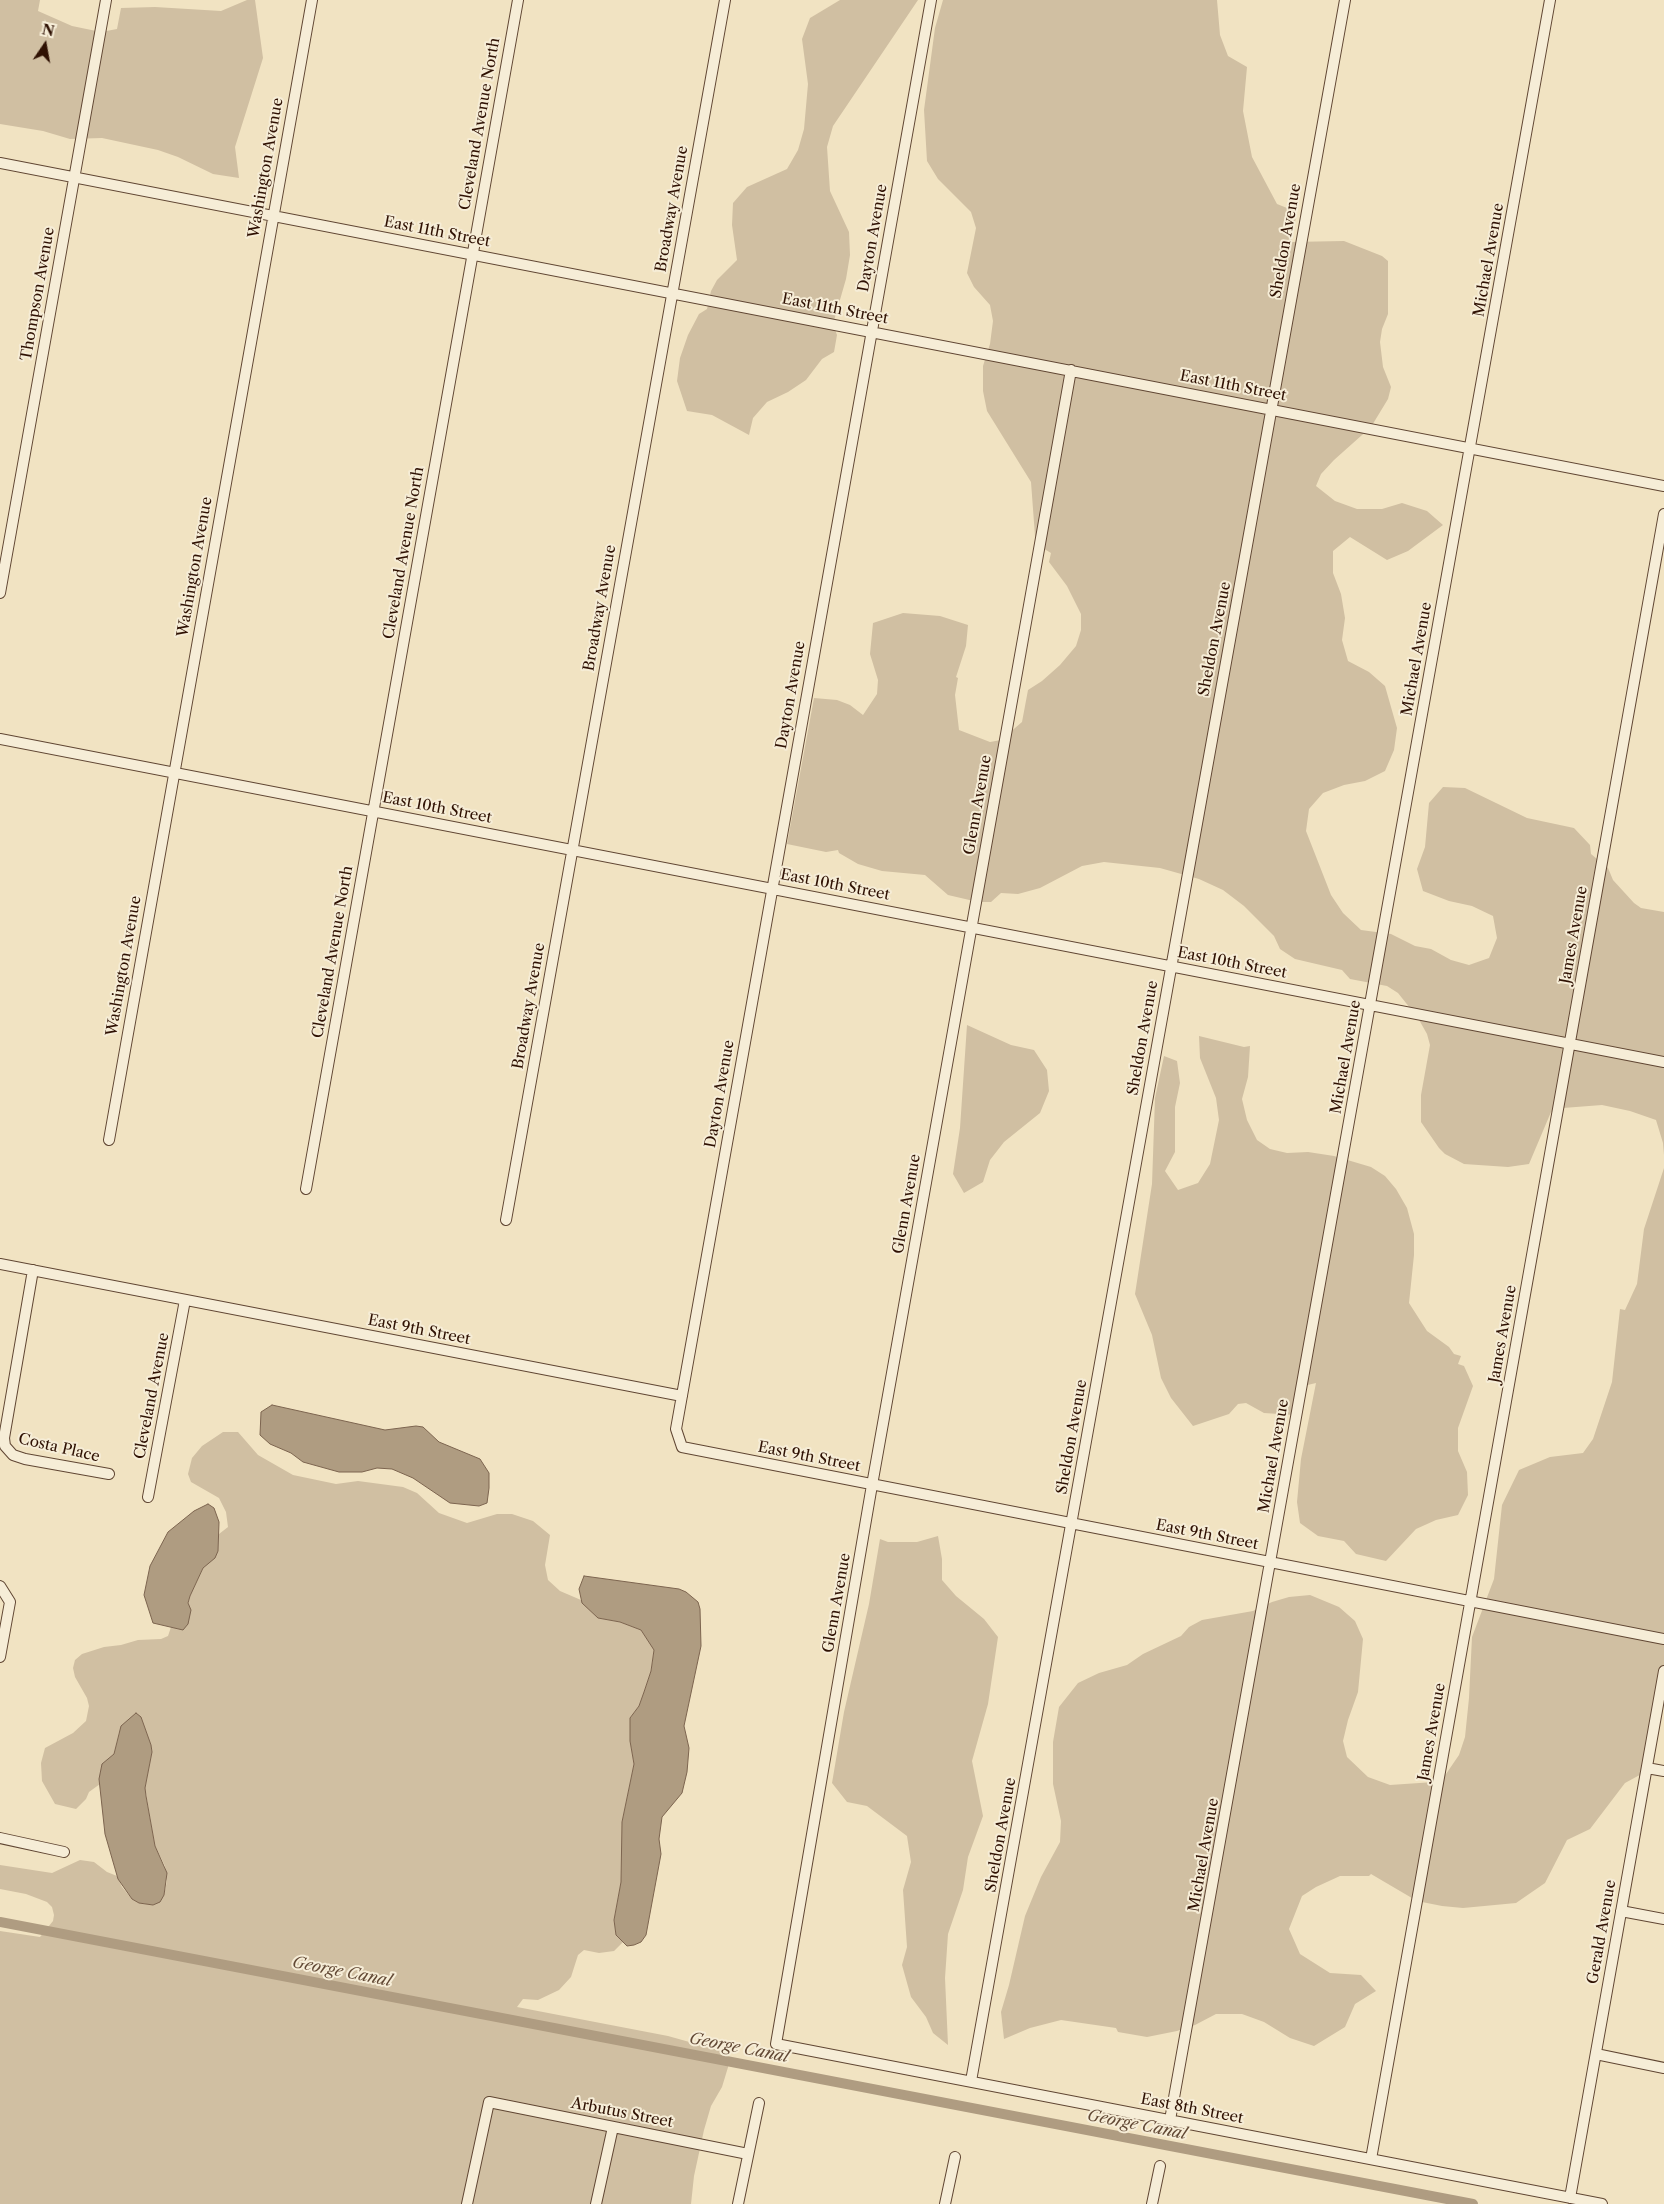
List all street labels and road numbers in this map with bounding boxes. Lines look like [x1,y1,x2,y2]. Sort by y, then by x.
street label: Cleveland Avenue North [456,36,504,212]
street label: Washington Avenue [245,97,287,239]
street label: Broadway Avenue [652,144,692,274]
street label: Sheldon Avenue [1267,182,1305,300]
street label: Dayton Avenue [855,183,891,293]
street label: Michael Avenue [1470,202,1508,318]
street label: East 11th Street [382,213,492,251]
street label: Thompson Avenue [17,226,59,362]
street label: East 11th Street [780,290,890,328]
street label: East 11th Street [1178,367,1288,405]
street label: Cleveland Avenue North [380,465,428,641]
street label: Washington Avenue [174,496,216,638]
street label: Broadway Avenue [580,543,620,673]
street label: Sheldon Avenue [1195,580,1235,698]
street label: Michael Avenue [1398,601,1436,717]
street label: Dayton Avenue [773,640,809,750]
street label: Glenn Avenue [960,754,996,856]
street label: East 10th Street [381,789,493,827]
street label: Cleveland Avenue North [309,864,357,1040]
street label: East 10th Street [779,866,891,904]
street label: James Avenue [1557,885,1591,985]
street label: Washington Avenue [103,895,145,1037]
street label: Broadway Avenue [509,941,549,1071]
street label: East 10th Street [1176,944,1288,982]
street label: Sheldon Avenue [1124,979,1162,1097]
street label: Michael Avenue [1327,999,1365,1115]
street label: Dayton Avenue [702,1039,738,1149]
street label: Glenn Avenue [889,1153,925,1255]
street label: James Avenue [1486,1284,1520,1384]
street label: East 9th Street [366,1311,472,1349]
street label: Cleveland Avenue [131,1331,173,1461]
street label: Sheldon Avenue [1053,1378,1091,1496]
street label: Michael Avenue [1255,1398,1293,1514]
street label: Costa Place [17,1430,101,1466]
street label: East 9th Street [756,1438,862,1476]
street label: East 9th Street [1154,1516,1260,1554]
street label: Glenn Avenue [819,1552,855,1654]
street label: James Avenue [1415,1682,1449,1782]
street label: Sheldon Avenue [982,1776,1020,1894]
street label: Michael Avenue [1185,1797,1223,1913]
street label: Gerald Avenue [1584,1878,1620,1986]
street label: East 8th Street [1139,2090,1245,2128]
street label: Arbutus Street [570,2094,674,2132]

